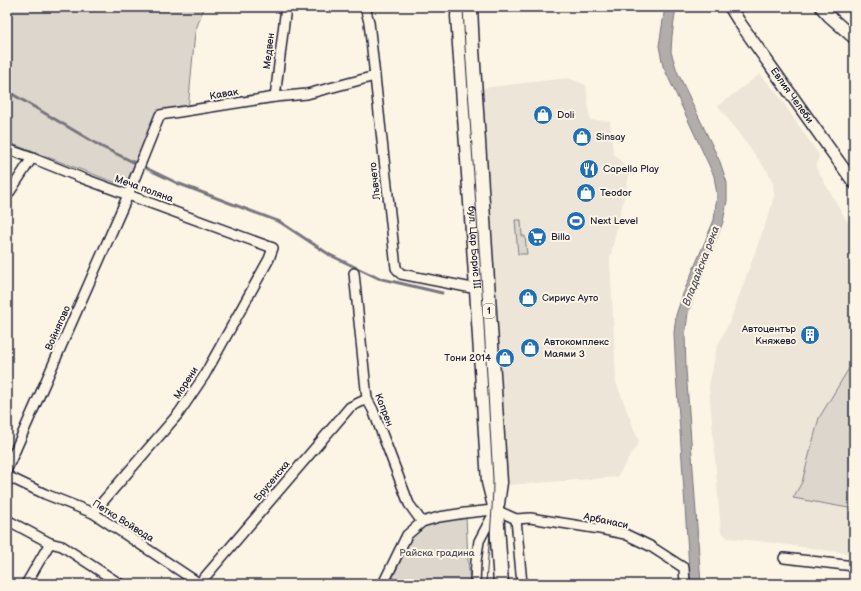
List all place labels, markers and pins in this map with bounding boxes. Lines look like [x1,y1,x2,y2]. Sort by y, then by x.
shop icon: Doli [532,104,554,126]
place label: Doli [557,109,574,121]
shop icon: Sinsay [571,126,593,148]
place label: Sinsay [596,131,626,143]
restaurant icon: Capella Play [578,158,600,180]
place label: Capella Play [603,163,659,175]
shop icon: Teodor [575,182,597,204]
place label: Teodor [600,187,632,199]
sports icon: Next Level [565,210,587,232]
place label: Next Level [590,215,638,227]
supermarket icon: Billa [526,226,548,248]
place label: Billa [551,231,571,243]
shop icon: Сириус Ауто [517,287,539,309]
place label: Сириус Ауто [542,292,598,304]
place label: Автоцентър Княжево [741,323,796,347]
building icon: Автоцентър Княжево [799,324,821,346]
place label: Автокомплекс Маями 3 [543,336,609,360]
shop icon: Автокомплекс Маями 3 [519,337,541,359]
shop icon: Тони 2014 [494,347,516,369]
place label: Тони 2014 [444,352,491,364]

